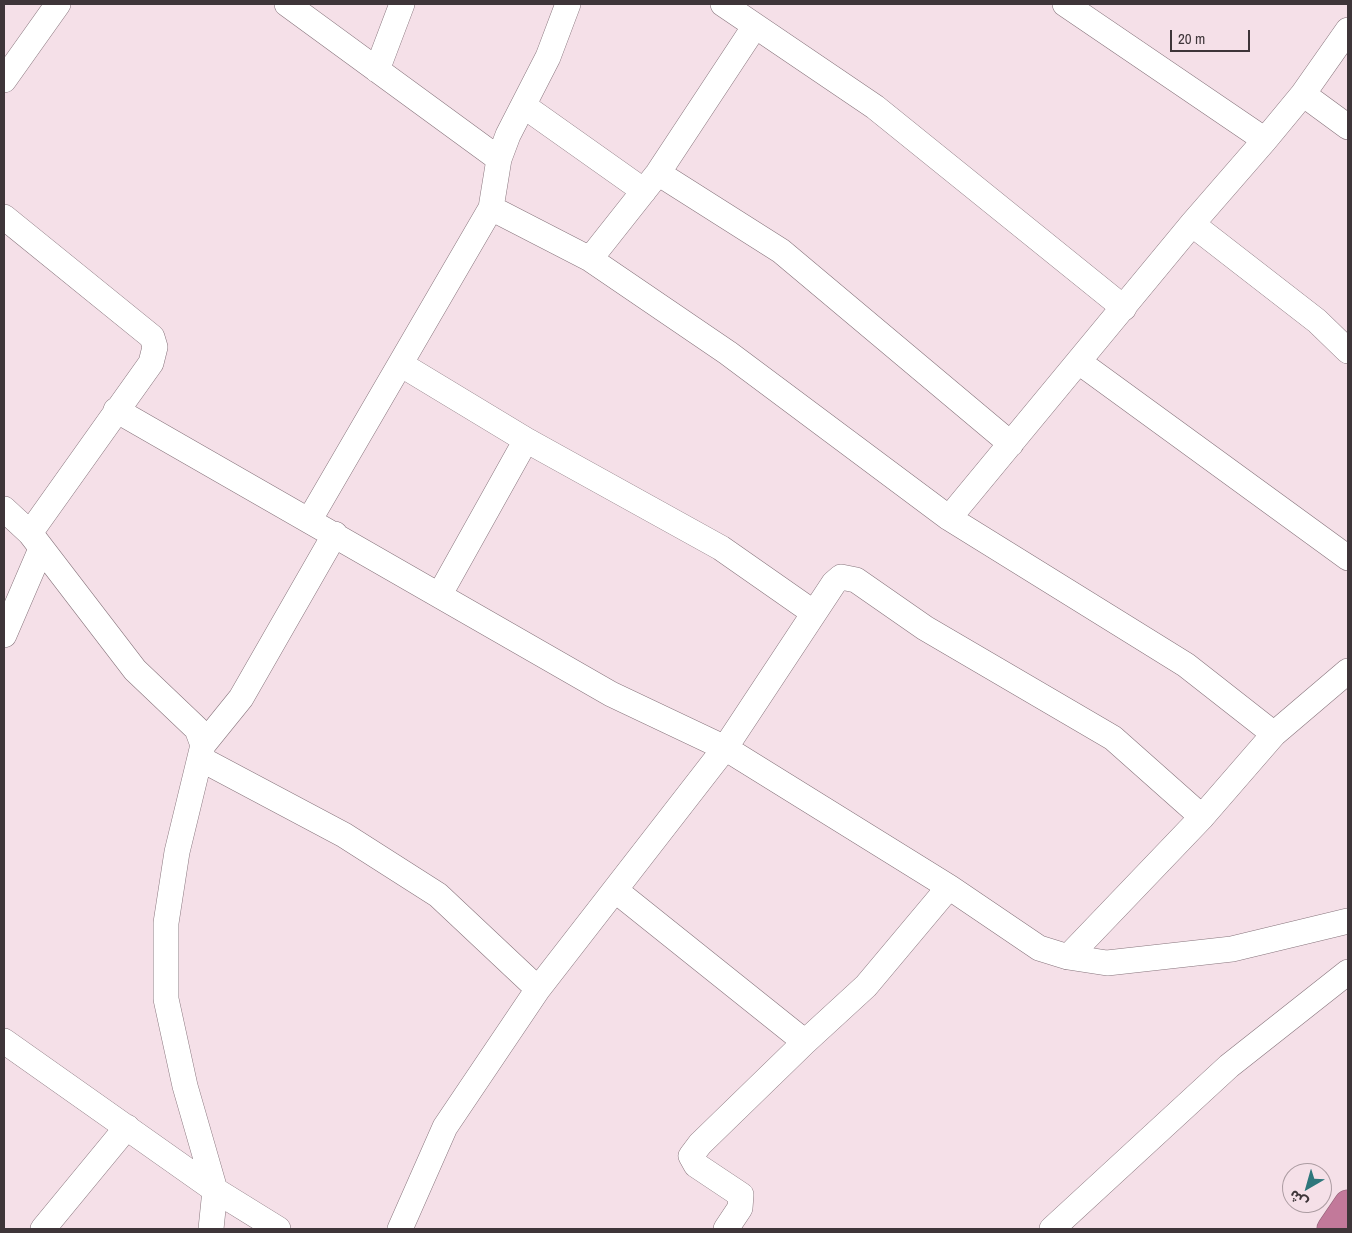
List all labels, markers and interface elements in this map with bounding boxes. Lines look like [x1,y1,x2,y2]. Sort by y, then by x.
scale bar [1172,20,1252,52]
text: 20 m [1178,28,1205,49]
north arrow [1282,1163,1332,1213]
text: ش [1285,1186,1311,1212]

